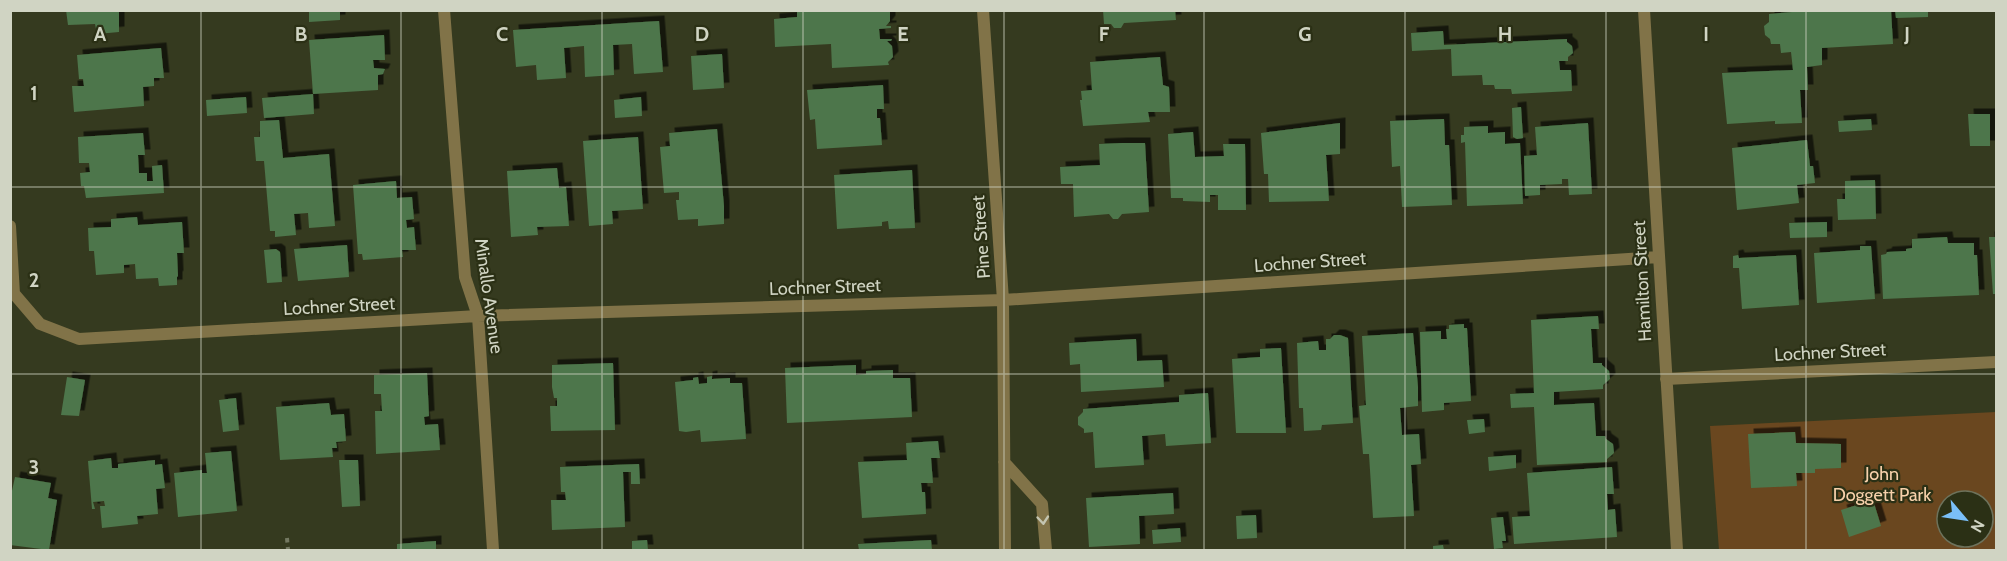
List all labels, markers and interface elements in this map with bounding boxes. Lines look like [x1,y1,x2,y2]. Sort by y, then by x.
text: A [94,22,107,46]
text: B [295,22,307,46]
text: C [496,22,508,46]
text: D [695,22,709,46]
text: E [897,22,909,46]
text: F [1099,22,1110,46]
text: G [1298,22,1312,46]
text: H [1498,22,1512,46]
text: I [1703,22,1709,46]
text: J [1903,22,1910,46]
text: 1 [30,81,38,105]
street label: Pine Street [967,195,995,279]
street label: Hamilton Street [1628,220,1656,342]
street label: Minallo Avenue [470,237,508,355]
street label: Lochner Street [1253,247,1367,277]
text: 2 [29,268,39,292]
street label: Lochner Street [769,274,881,300]
street label: Lochner Street [283,292,395,320]
street label: Lochner Street [1774,338,1886,366]
text: 3 [29,455,39,479]
park label: John Doggett Park [1833,463,1932,506]
north arrow [1935,489,1995,549]
one-way arrow [1036,515,1049,524]
text: N [1967,516,1989,536]

